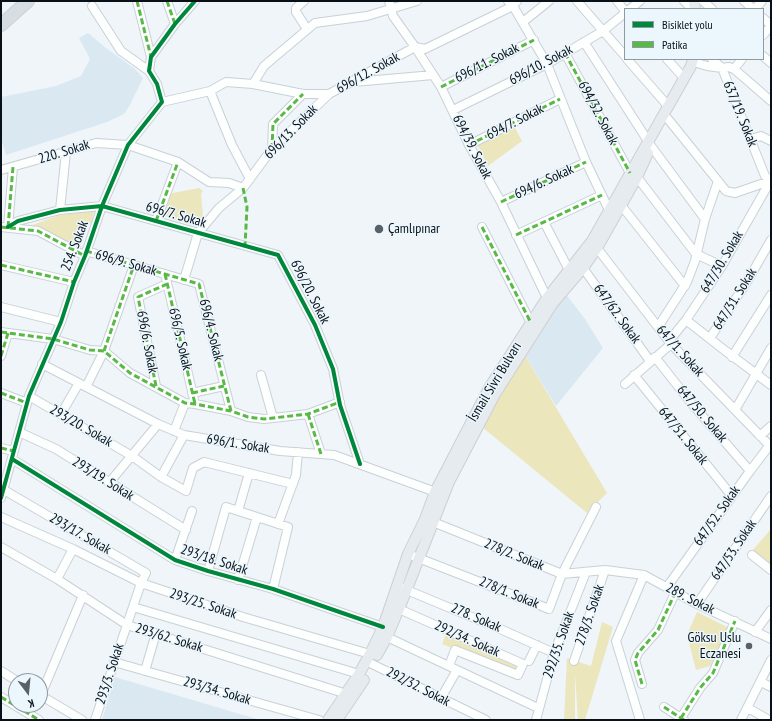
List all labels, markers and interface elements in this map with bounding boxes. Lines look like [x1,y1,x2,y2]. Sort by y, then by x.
legend [624,8,764,60]
text: Bisiklet yolu [662,17,713,32]
text: Patika [662,37,687,52]
street label: 696/11. Sokak [452,40,522,86]
street label: 696/10. Sokak [506,41,576,89]
street label: 696/12. Sokak [333,49,403,97]
street label: 694/32. Sokak [574,78,622,148]
street label: 637/19. Sokak [719,79,761,149]
street label: 694/7. Sokak [484,100,546,144]
street label: 696/13. Sokak [261,101,321,163]
street label: 694/39. Sokak [449,112,495,182]
street label: 220. Sokak [36,136,92,168]
street label: 694/6. Sokak [512,161,576,203]
street label: 696/7. Sokak [144,198,208,232]
street label: 254. Sokak [58,218,92,274]
place label: Çamlıpınar [388,221,440,237]
marker: Çamlıpınar [373,223,385,235]
street label: 647/30. Sokak [697,228,747,296]
street label: 696/9. Sokak [93,246,159,280]
street label: 696/20. Sokak [287,257,333,327]
street label: 647/31. Sokak [709,265,761,333]
street label: 647/62. Sokak [590,281,644,347]
street label: 696/4. Sokak [195,297,227,363]
street label: 696/5. Sokak [165,306,195,372]
street label: 696/6. Sokak [133,309,161,375]
street label: 647/1. Sokak [653,322,707,380]
street label: İsmail Sivri Bulvarı [465,339,525,425]
street label: 647/50. Sokak [673,382,731,446]
street label: 293/20. Sokak [47,401,115,451]
street label: 647/51. Sokak [655,404,711,468]
street label: 696/1. Sokak [205,431,271,457]
street label: 293/19. Sokak [69,453,137,505]
street label: 647/52. Sokak [690,483,744,549]
street label: 293/17. Sokak [46,510,114,558]
street label: 647/53. Sokak [708,516,760,584]
street label: 278/2. Sokak [482,535,546,575]
street label: 293/18. Sokak [178,541,250,579]
street label: 278/1. Sokak [477,573,541,613]
street label: 289. Sokak [663,580,717,618]
street label: 278/3. Sokak [572,582,608,648]
street label: 293/25. Sokak [167,585,239,623]
street label: 278. Sokak [448,600,504,636]
street label: 292/35. Sokak [540,609,578,681]
street label: 292/34. Sokak [432,617,502,661]
street label: 293/62. Sokak [133,620,205,656]
place label: Göksu Uslu Eczanesi [687,630,741,662]
street label: 293/3. Sokak [92,641,128,707]
marker: Göksu Uslu Eczanesi [744,641,754,651]
street label: 292/32. Sokak [383,664,453,710]
north arrow [8,673,48,713]
street label: 293/34. Sokak [181,673,253,709]
text: K [26,696,36,711]

